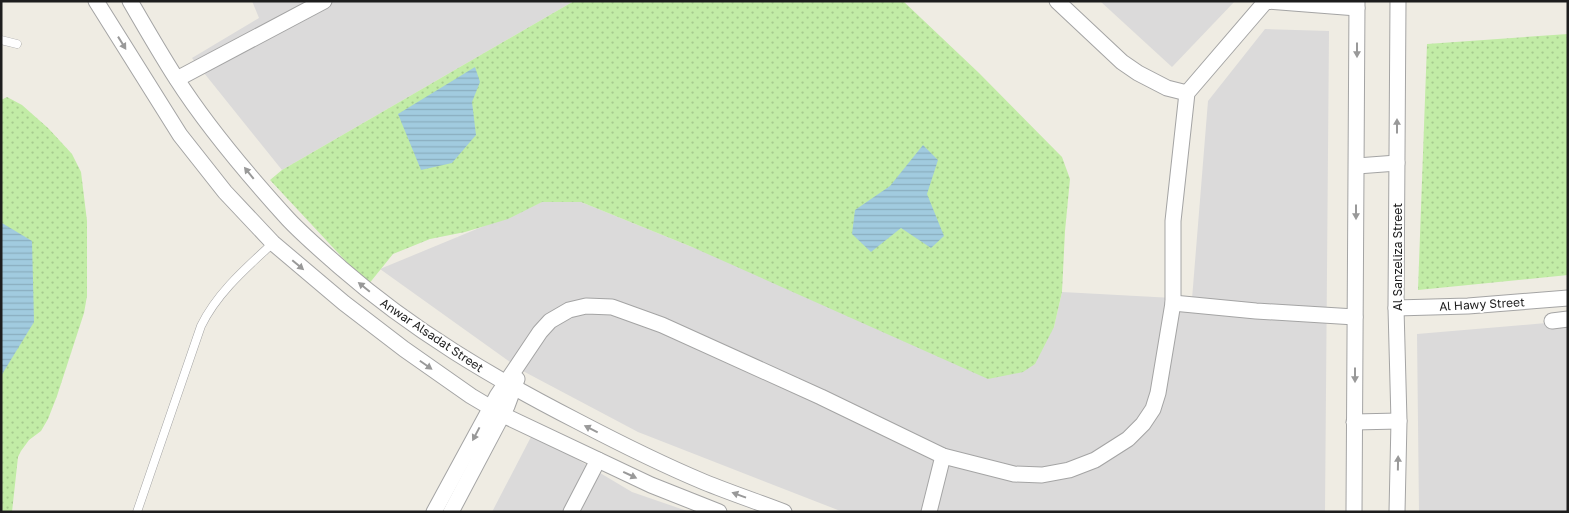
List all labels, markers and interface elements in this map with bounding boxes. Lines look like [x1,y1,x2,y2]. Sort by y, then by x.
one-way arrow [117,36,126,49]
one-way arrow [1353,42,1361,58]
one-way arrow [1393,117,1401,133]
one-way arrow [243,167,254,180]
street label: Al Sanzeliza Street [1390,203,1405,311]
one-way arrow [1352,205,1360,221]
one-way arrow [292,259,305,270]
one-way arrow [358,282,371,293]
street label: Al Hawy Street [1439,294,1525,314]
street label: Anwar Alsadat Street [377,295,487,375]
one-way arrow [419,360,433,370]
one-way arrow [1351,367,1359,383]
one-way arrow [583,425,598,433]
one-way arrow [472,426,480,441]
one-way arrow [1394,455,1402,471]
one-way arrow [623,471,637,479]
one-way arrow [731,491,746,499]

